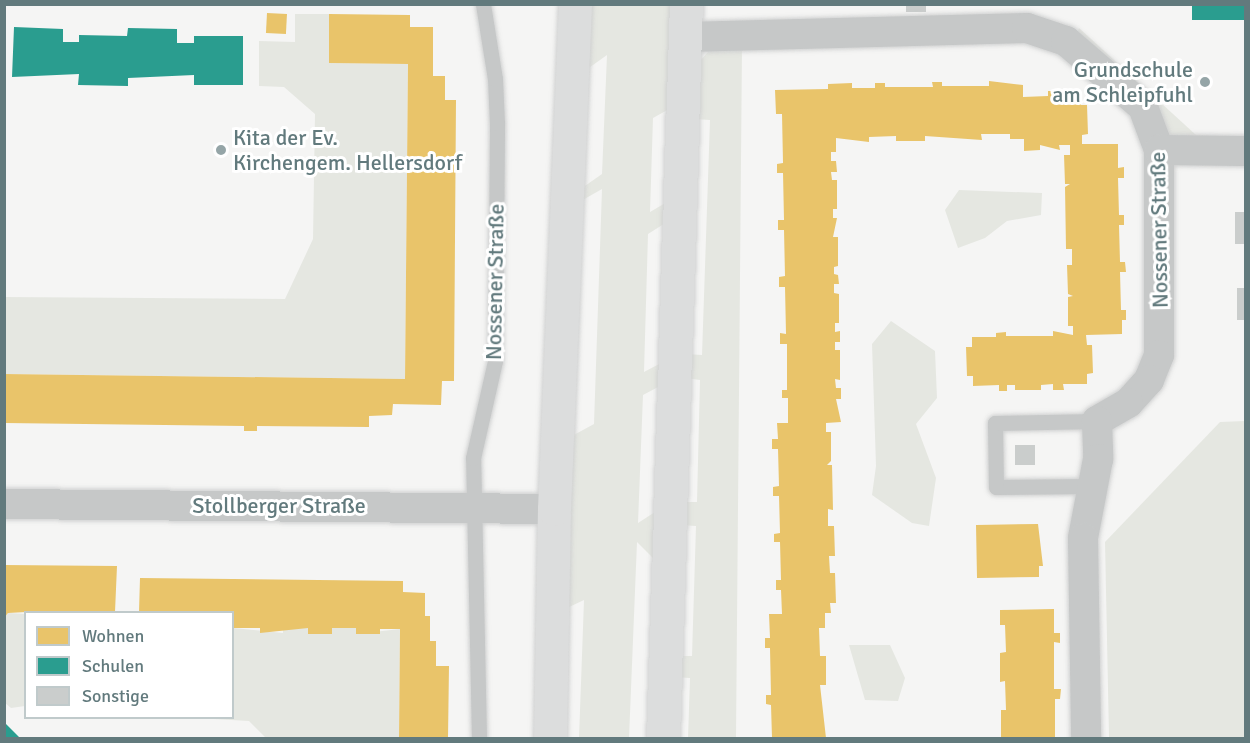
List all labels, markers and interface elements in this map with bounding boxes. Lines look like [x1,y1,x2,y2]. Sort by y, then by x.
place label: Grundschule am Schleipfuhl [1052,56,1193,107]
marker: Grundschule am Schleipfuhl [1198,75,1212,89]
place label: Kita der Ev. Kirchengem. Hellersdorf [233,124,462,176]
marker: Kita der Ev. Kirchengem. Hellersdorf [214,143,228,157]
street label: Nossener Straße [1144,152,1174,308]
street label: Nossener Straße [480,204,510,360]
street label: Stollberger Straße [192,493,366,519]
legend [24,611,234,719]
text: Wohnen [82,625,144,647]
text: Schulen [82,655,144,677]
text: Sonstige [82,685,149,707]

